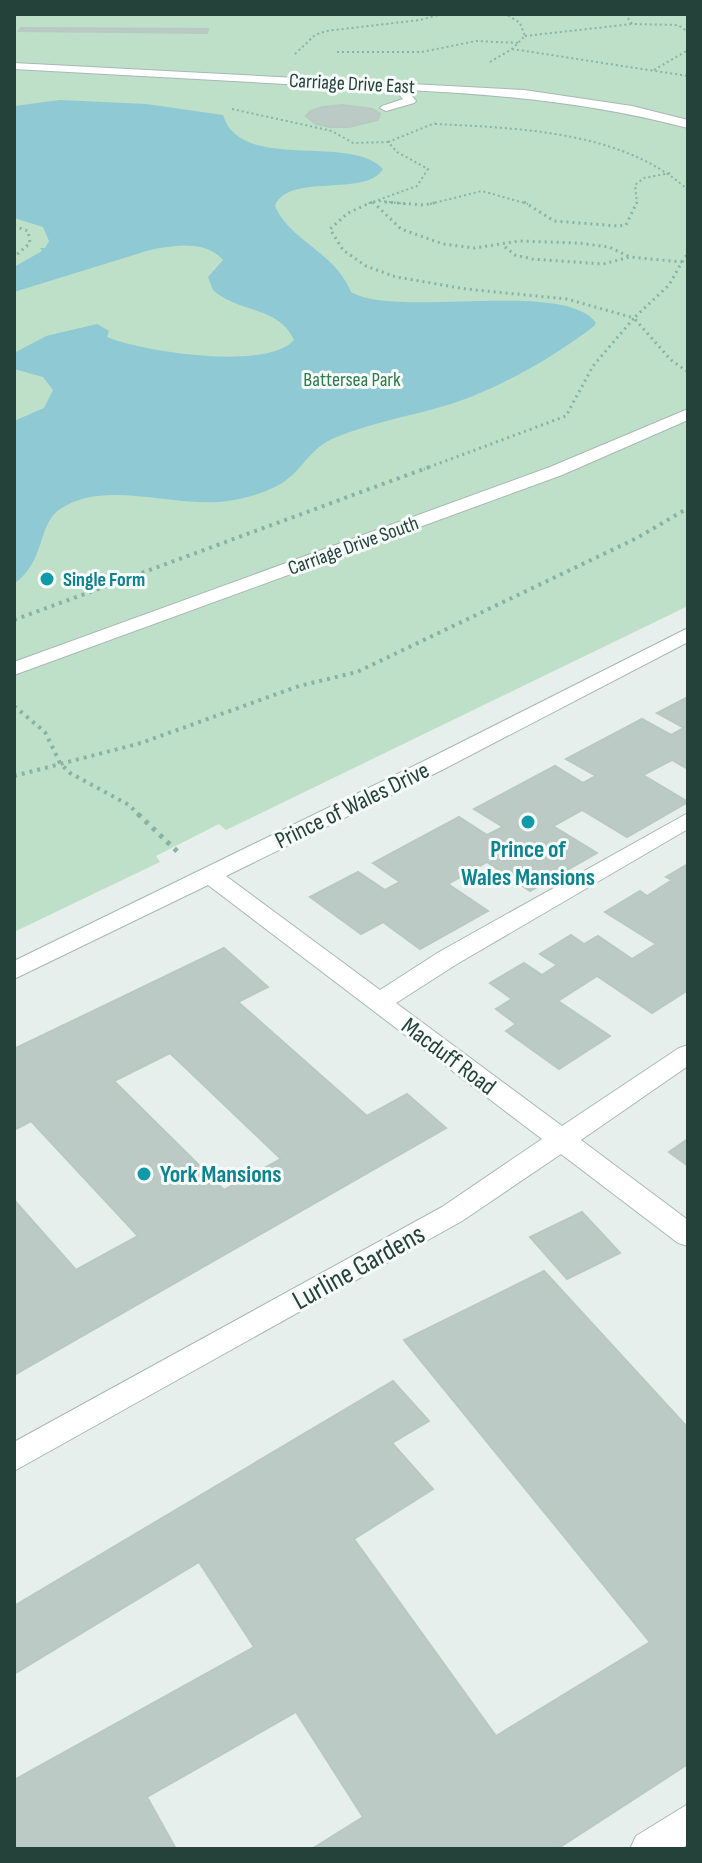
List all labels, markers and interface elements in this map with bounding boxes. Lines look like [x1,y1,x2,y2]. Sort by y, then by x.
street label: Carriage Drive East [288,69,416,99]
park label: Battersea Park [303,368,401,392]
street label: Carriage Drive South [285,511,422,581]
place label: Single Form [63,568,145,592]
marker: Single Form [38,570,56,588]
street label: Prince of Wales Drive [270,756,434,855]
marker: Prince of Wales Mansions [519,813,537,831]
place label: Prince of Wales Mansions [461,835,595,892]
street label: Macduff Road [396,1012,502,1101]
place label: York Mansions [160,1160,281,1189]
marker: York Mansions [135,1165,153,1183]
street label: Lurline Gardens [287,1217,431,1317]

